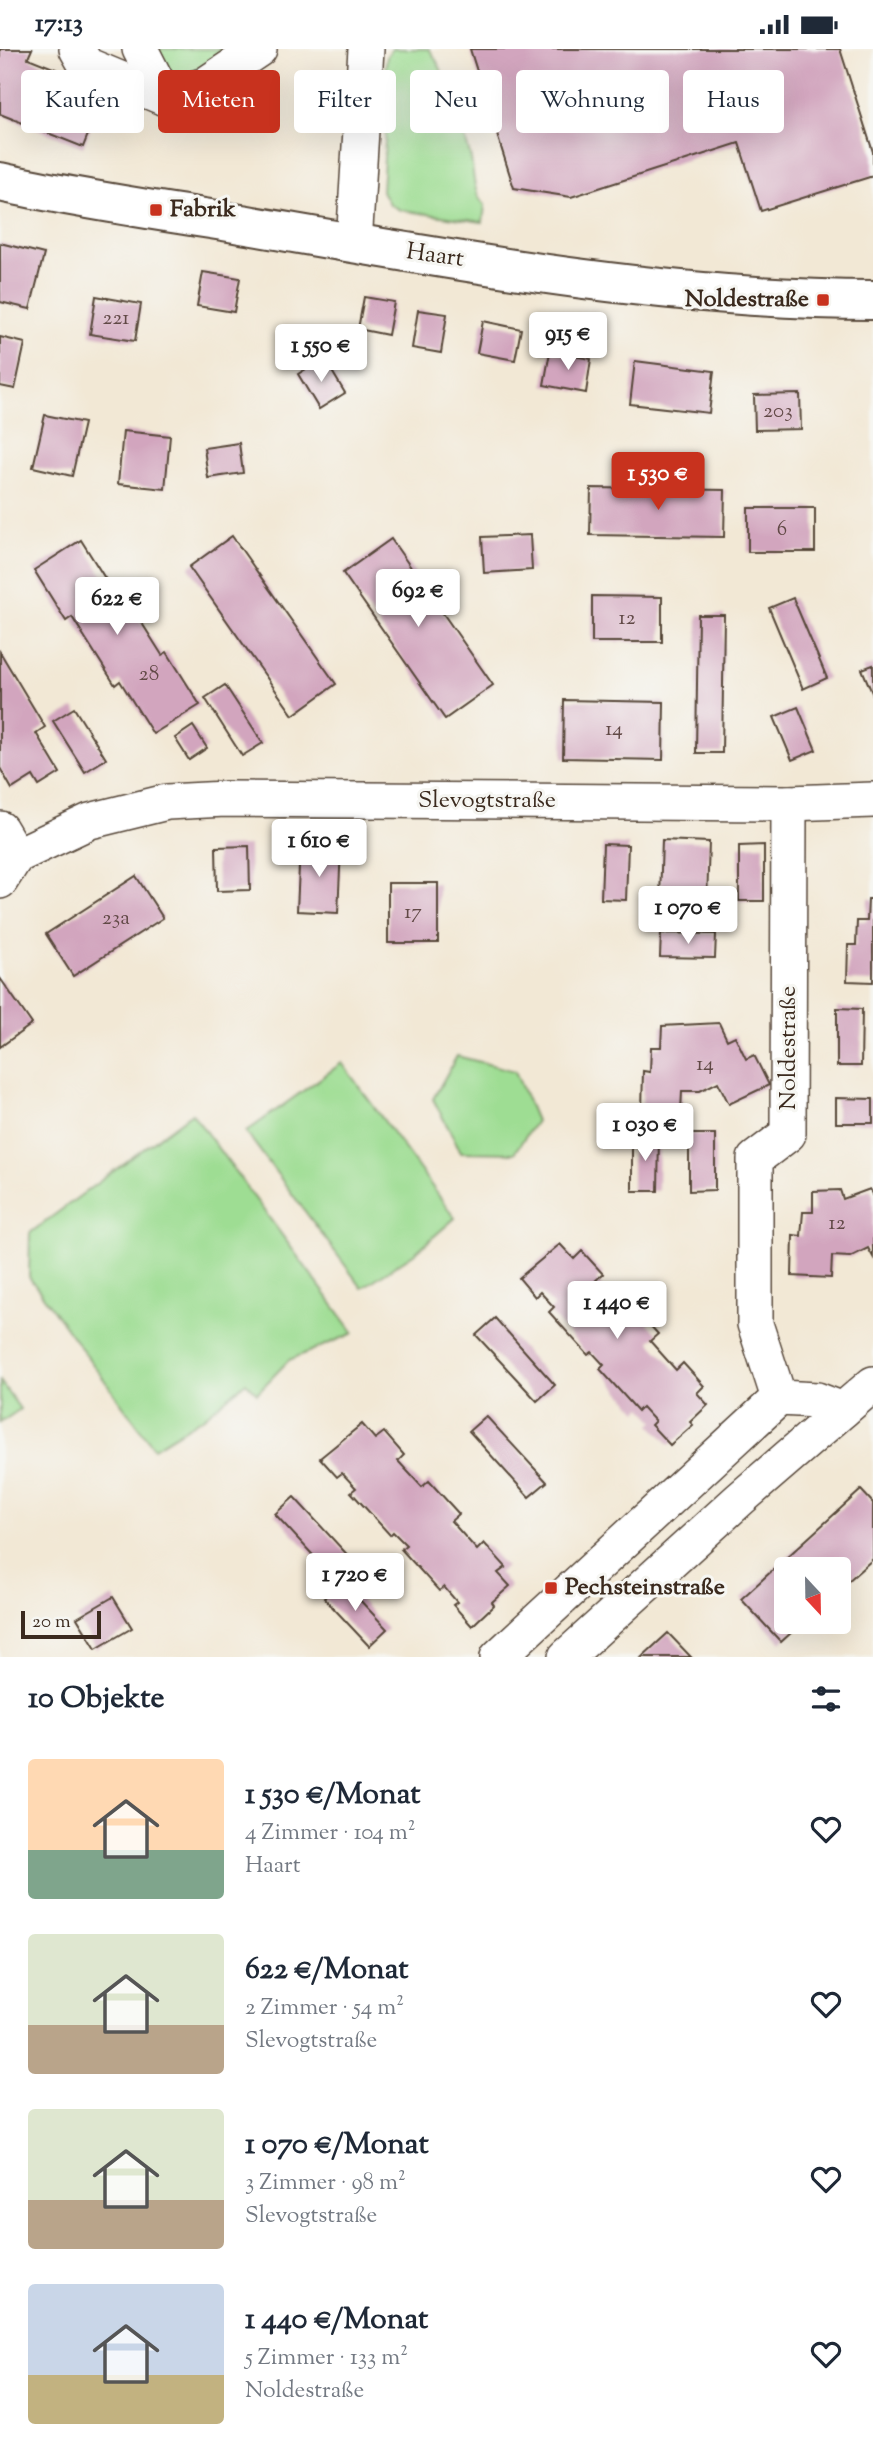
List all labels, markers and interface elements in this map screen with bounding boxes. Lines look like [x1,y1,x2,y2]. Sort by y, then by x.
text: 17:13 [35,6,83,43]
chip: Kaufen [21,70,144,133]
chip: Mieten [158,70,280,133]
chip: Filter [294,70,396,133]
chip: Neu [410,70,502,133]
chip: Wohnung [516,70,669,133]
chip: Haus [683,70,784,133]
place label: Fabrik [170,193,237,227]
marker: Fabrik [148,202,164,218]
street label: Haart [404,235,466,277]
place label: Noldestraße [685,283,809,317]
marker: Noldestraße [815,292,831,308]
house number: 221 [103,304,129,334]
pin: 915 € [519,313,617,372]
text: 915 € [545,318,591,351]
pin: 1 550 € [256,325,386,384]
text: 1 550 € [291,330,351,363]
house number: 203 [763,397,793,427]
pin: 1 530 € [593,453,723,512]
text: 1 530 € [628,458,688,491]
house number: 6 [777,515,787,545]
pin: 692 € [369,569,467,629]
text: 692 € [392,575,444,608]
pin: 622 € [68,577,166,637]
text: 622 € [91,583,143,616]
house number: 12 [619,604,636,634]
house number: 28 [139,660,159,690]
house number: 14 [605,715,623,745]
street label: Slevogtstraße [418,784,556,818]
pin: 1 610 € [254,819,384,879]
text: 1 610 € [288,825,350,858]
pin: 1 070 € [623,887,753,946]
text: 1 070 € [654,892,722,925]
house number: 17 [404,898,422,928]
house number: 23a [102,904,130,934]
street label: Noldestraße [772,986,806,1110]
house number: 14 [696,1050,714,1080]
pin: 1 030 € [580,1103,710,1163]
text: 1 030 € [612,1109,678,1142]
house number: 12 [829,1209,846,1239]
pin: 1 440 € [552,1281,682,1341]
text: 1 440 € [584,1287,650,1320]
pin: 1 720 € [290,1553,420,1613]
north arrow [774,1557,850,1635]
map controls [774,1557,851,1634]
text: 1 720 € [322,1559,388,1592]
place label: Pechsteinstraße [565,1571,725,1605]
marker: Pechsteinstraße [543,1580,559,1596]
scale bar [21,1608,102,1640]
text: 20 m [32,1609,71,1636]
text: 10 Objekte [28,1678,164,1721]
icon: filters [807,1680,845,1718]
text: 1 530 €/Monat [245,1774,420,1817]
icon: home [84,1787,168,1871]
icon: heart [807,1810,845,1848]
text: 4 Zimmer · 104 m² [245,1817,416,1850]
text: Haart [245,1850,301,1883]
text: 622 €/Monat [245,1949,409,1992]
icon: home [84,1962,168,2046]
icon: heart [807,1985,845,2023]
text: 2 Zimmer · 54 m² [245,1992,404,2025]
text: Slevogtstraße [245,2025,377,2058]
text: 1 070 €/Monat [245,2124,429,2167]
icon: home [84,2137,168,2221]
icon: heart [807,2160,845,2198]
text: 3 Zimmer · 98 m² [245,2167,406,2200]
text: Slevogtstraße [245,2200,377,2233]
text: 1 440 €/Monat [245,2299,428,2342]
icon: home [84,2312,168,2396]
icon: heart [807,2335,845,2373]
text: 5 Zimmer · 133 m² [245,2342,408,2375]
text: Noldestraße [245,2375,364,2408]

